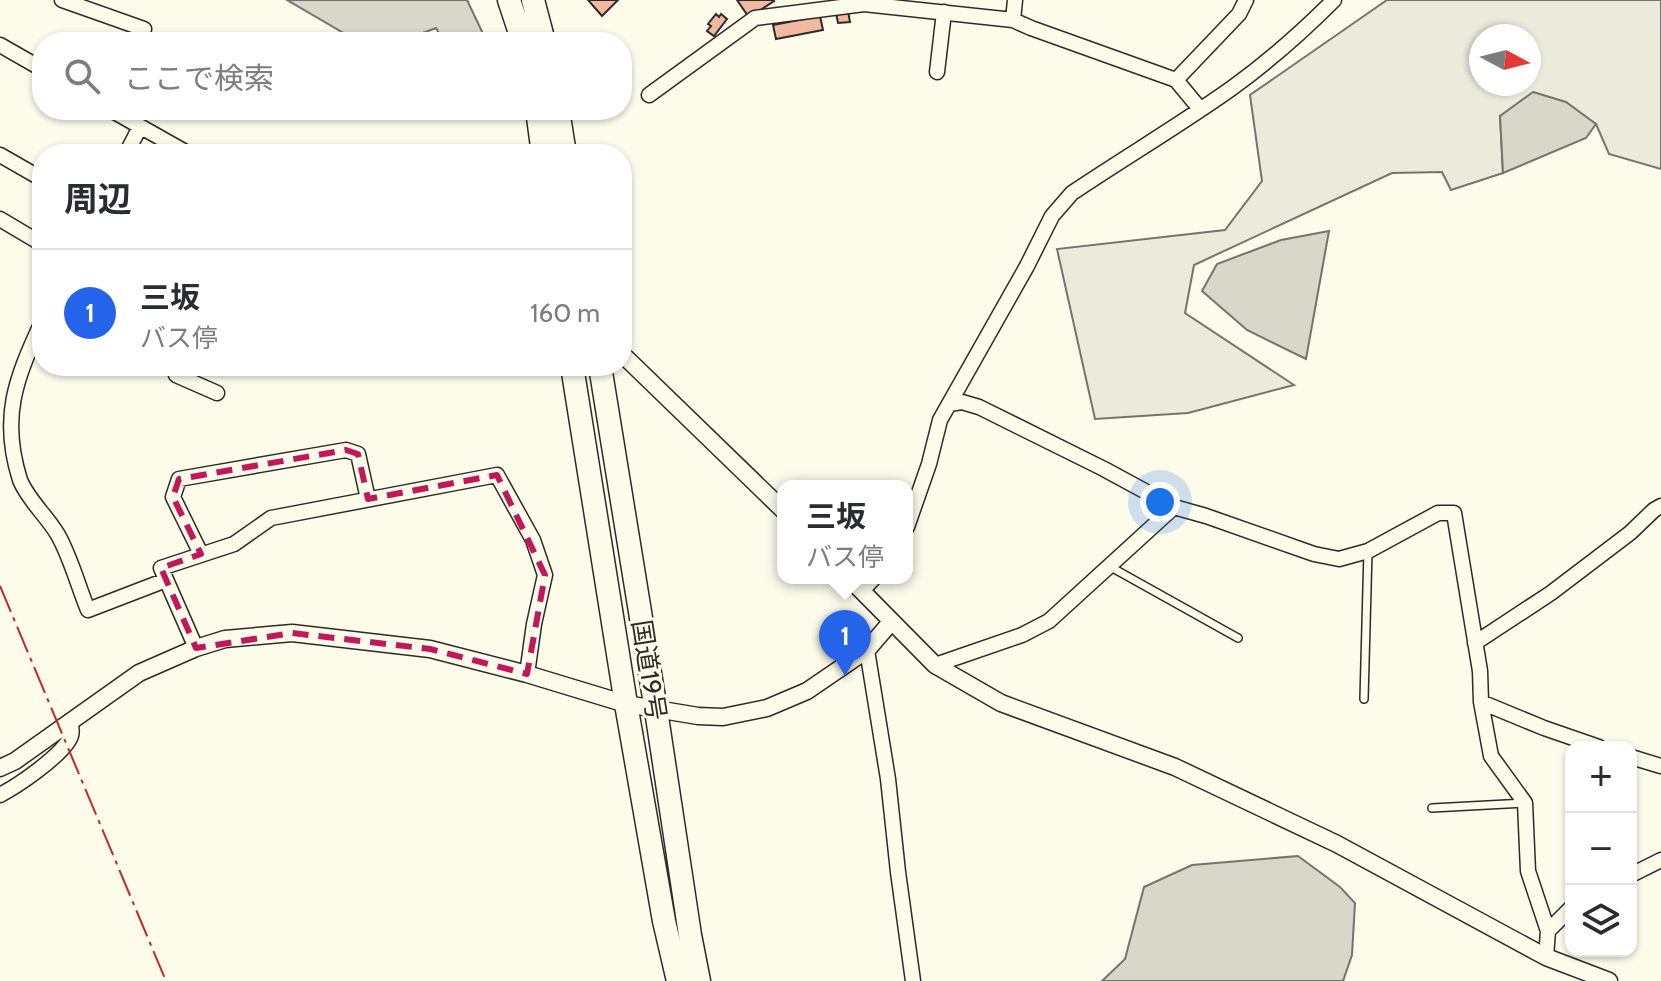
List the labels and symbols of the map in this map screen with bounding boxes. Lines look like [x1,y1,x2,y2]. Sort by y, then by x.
north arrow [1469,24,1541,96]
your location [1140,482,1180,522]
pin: 1 [819,610,871,676]
street label: 国道19号 [625,617,673,723]

